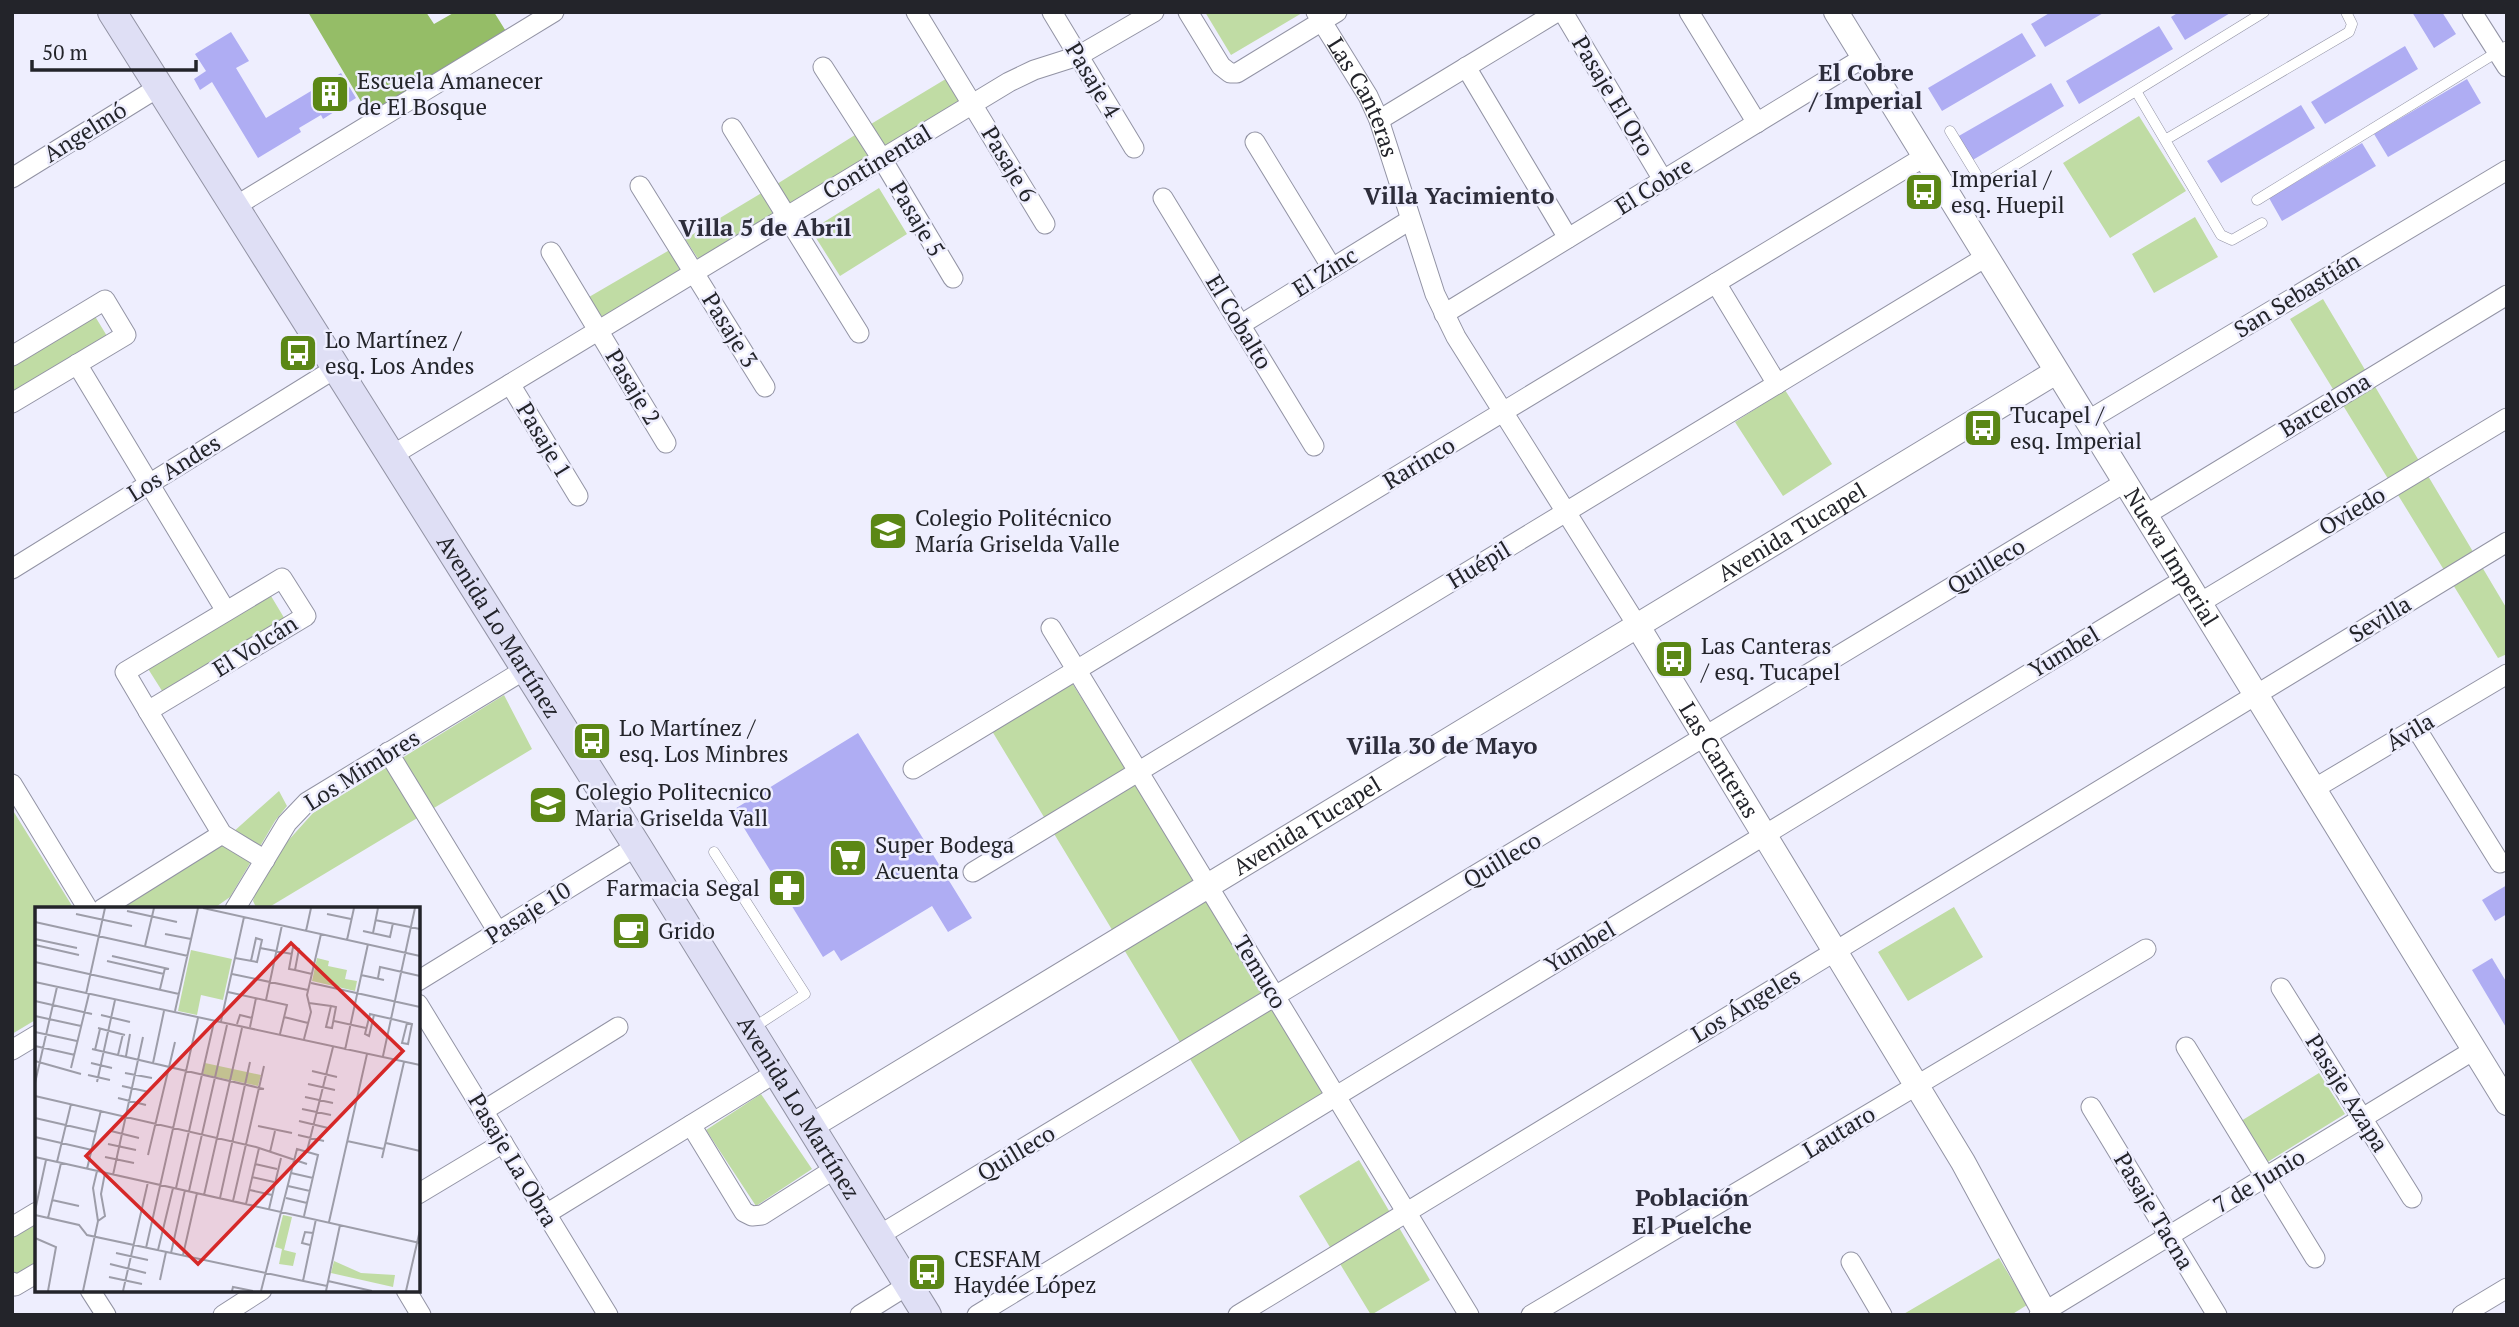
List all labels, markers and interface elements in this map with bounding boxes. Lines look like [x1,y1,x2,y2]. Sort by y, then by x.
scale bar [32,28,196,72]
street label: Pasaje El Oro [1565,30,1662,162]
street label: Las Canteras [1320,31,1406,161]
street label: Pasaje 4 [1059,36,1128,124]
text: 50 m [42,38,88,66]
district label: El Cobre / Imperial [1808,56,1923,116]
place label: Escuela Amanecer de El Bosque [357,65,543,122]
building icon: Escuela Amanecer de El Bosque [309,73,351,115]
street label: Angelmó [37,94,132,169]
street label: Continental [816,117,937,206]
street label: Pasaje 6 [975,120,1044,207]
street label: El Cobre [1609,150,1698,221]
place label: Imperial / esq. Huepil [1951,163,2065,220]
bus stop icon: Imperial / esq. Huepil [1903,171,1945,213]
street label: Pasaje 5 [883,175,952,262]
district label: Villa Yacimiento [1363,179,1555,211]
district label: Villa 5 de Abril [679,211,851,243]
street label: El Zinc [1286,240,1363,304]
street label: San Sebastián [2228,245,2366,344]
street label: El Cobalto [1199,269,1280,375]
street label: Pasaje 3 [695,286,766,373]
place label: Lo Martínez / esq. Los Andes [325,324,474,381]
bus stop icon: Lo Martínez / esq. Los Andes [277,332,319,374]
street label: Pasaje 2 [599,343,668,430]
street label: Barcelona [2273,365,2377,444]
street label: Pasaje 1 [510,396,579,483]
place label: Tucapel / esq. Imperial [2010,399,2142,456]
bus stop icon: Tucapel / esq. Imperial [1962,407,2004,449]
street label: Los Andes [121,427,226,508]
street label: Rarinco [1377,429,1460,496]
street label: Avenida Tucapel [1712,475,1872,588]
street label: Oviedo [2313,479,2391,543]
street label: Nueva Imperial [2117,482,2226,632]
place label: Colegio Politécnico María Griselda Valle [915,502,1120,559]
school or university icon: Colegio Politécnico María Griselda Valle [867,510,909,552]
street label: Avenida Lo Martínez [430,529,568,724]
street label: Quilleco [1941,530,2030,601]
street label: Huépil [1441,534,1516,595]
street label: Sevilla [2343,588,2417,649]
street label: El Volcán [206,607,303,684]
street label: Yumbel [2023,618,2105,685]
place label: Las Canteras / esq. Tucapel [1700,630,1840,687]
bus stop icon: Las Canteras / esq. Tucapel [1653,638,1695,680]
street label: Las Canteras [1672,696,1767,824]
street label: Ávila [2380,705,2440,758]
place label: Lo Martínez / esq. Los Minbres [619,712,789,769]
bus stop icon: Lo Martínez / esq. Los Minbres [571,720,613,762]
street label: Los Mimbres [298,722,425,817]
district label: Villa 30 de Mayo [1347,729,1537,761]
street label: Avenida Tucapel [1227,769,1387,882]
place label: Colegio Politecnico Maria Griselda Vall [575,776,772,833]
school or university icon: Colegio Politecnico Maria Griselda Vall [527,784,569,826]
street label: Quilleco [1457,824,1546,895]
place label: Super Bodega Acuenta [875,829,1015,886]
supermarket icon: Super Bodega Acuenta [827,837,869,879]
pharmacy icon: Farmacia Segal [766,867,808,909]
place label: Farmacia Segal [606,872,760,903]
street label: Pasaje 10 [479,874,576,951]
inset map [35,907,420,1292]
cafe icon: Grido [610,910,652,952]
street label: Yumbel [1539,913,1621,980]
place label: Grido [658,915,715,946]
street label: Temuco [1226,929,1294,1014]
street label: Los Ángeles [1685,960,1806,1049]
street label: Avenida Lo Martínez [731,1010,868,1205]
street label: Pasaje Azapa [2299,1028,2396,1158]
street label: Pasaje La Obra [461,1087,566,1233]
street label: Lautaro [1797,1098,1881,1165]
street label: Quilleco [971,1117,1060,1188]
street label: 7 de Junio [2207,1141,2310,1220]
street label: Pasaje Tacna [2107,1146,2202,1276]
district label: Población El Puelche [1632,1181,1752,1241]
place label: CESFAM Haydée López [954,1243,1096,1300]
bus stop icon: CESFAM Haydée López [906,1251,948,1293]

